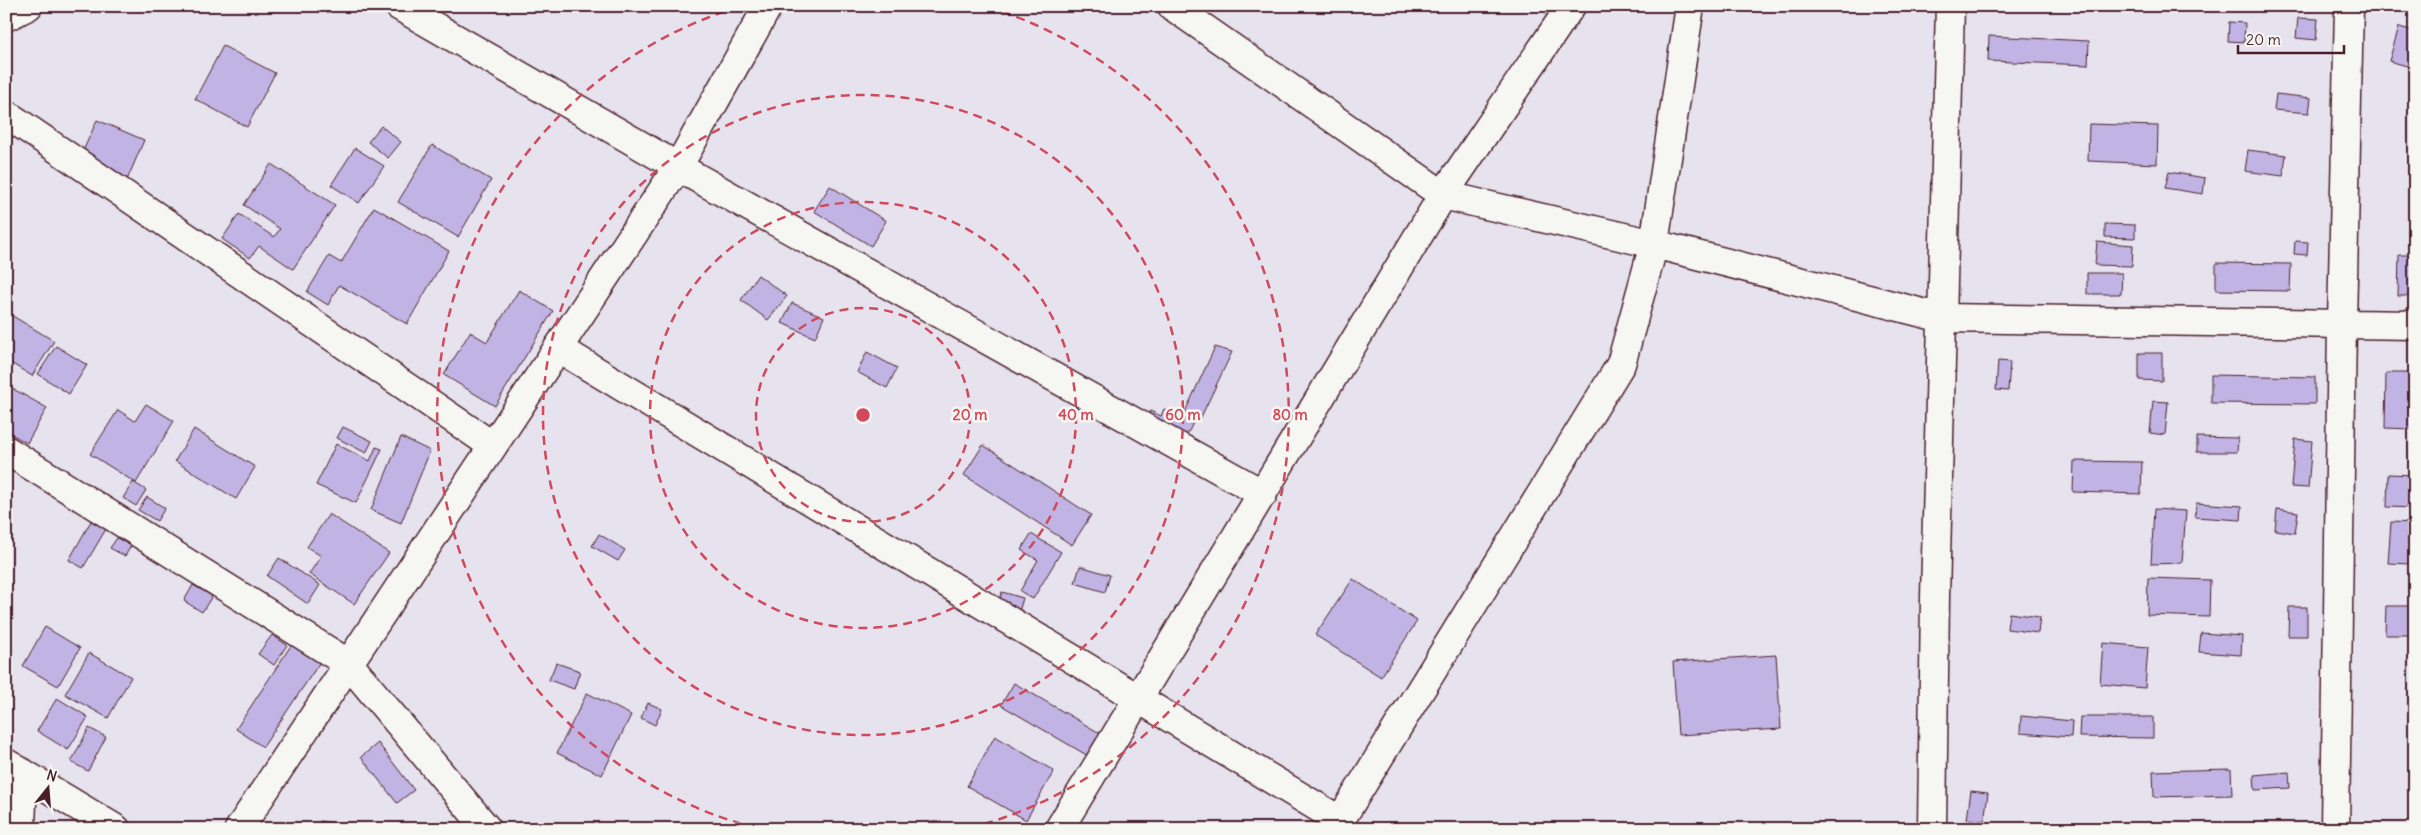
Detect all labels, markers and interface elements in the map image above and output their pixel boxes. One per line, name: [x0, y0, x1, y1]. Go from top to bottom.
scale bar: [2238, 22, 2345, 54]
text: 20 m: [2246, 30, 2281, 49]
text: 20 m: [953, 405, 987, 424]
text: 40 m: [1058, 405, 1094, 424]
text: 60 m: [1165, 405, 1201, 424]
text: 80 m: [1272, 405, 1308, 424]
centre of rings: [854, 406, 872, 424]
north arrow: [22, 762, 72, 812]
text: N: [45, 766, 59, 786]

